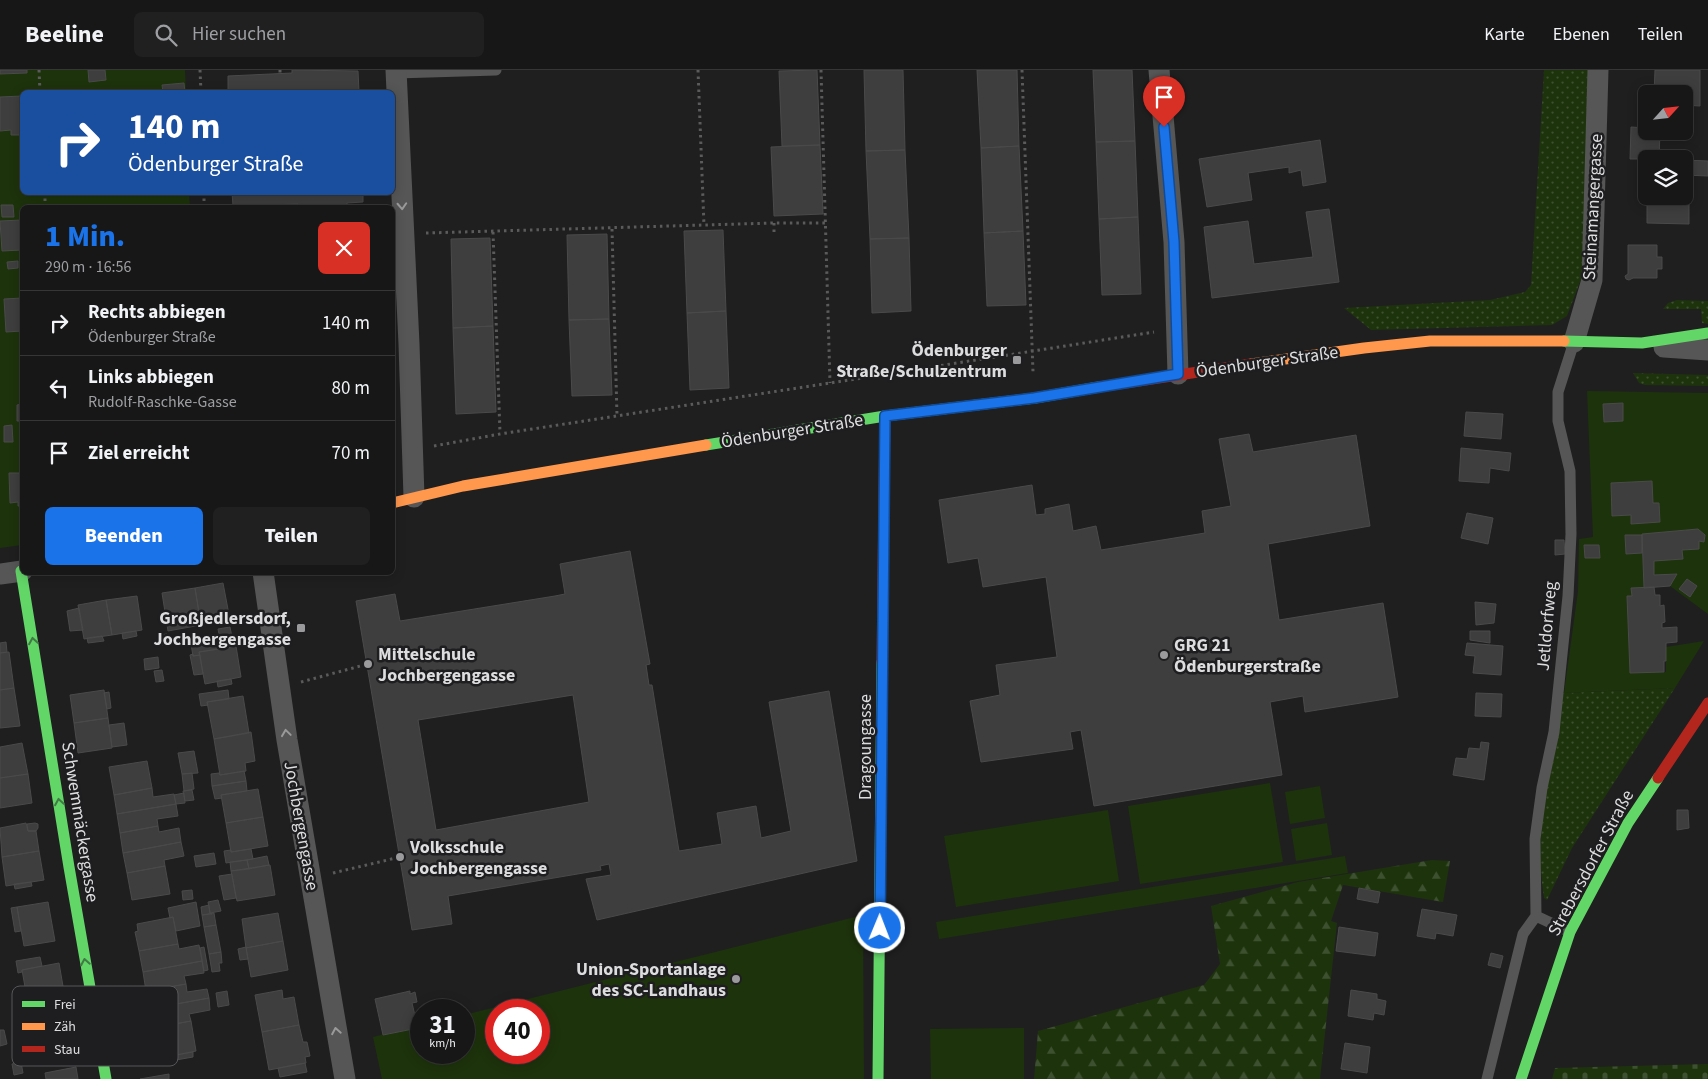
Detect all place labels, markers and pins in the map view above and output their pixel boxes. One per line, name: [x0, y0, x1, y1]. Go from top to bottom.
pin: [1143, 76, 1185, 127]
place label: Ödenburger Straße/Schulzentrum: [836, 338, 1008, 384]
marker: Ödenburger Straße/Schulzentrum: [1011, 354, 1023, 366]
place label: Großjedlersdorf, Jochbergengasse: [154, 606, 291, 652]
marker: Großjedlersdorf, Jochbergengasse: [295, 622, 307, 634]
place label: GRG 21 Ödenburgerstraße: [1174, 633, 1321, 679]
place label: Mittelschule Jochbergengasse: [378, 642, 515, 688]
marker: GRG 21 Ödenburgerstraße: [1158, 649, 1170, 661]
marker: Mittelschule Jochbergengasse: [362, 658, 374, 670]
place label: Volksschule Jochbergengasse: [409, 835, 547, 881]
marker: Volksschule Jochbergengasse: [394, 851, 406, 863]
place label: Union-Sportanlage des SC-Landhaus: [576, 957, 726, 1003]
marker: Union-Sportanlage des SC-Landhaus: [730, 973, 742, 985]

